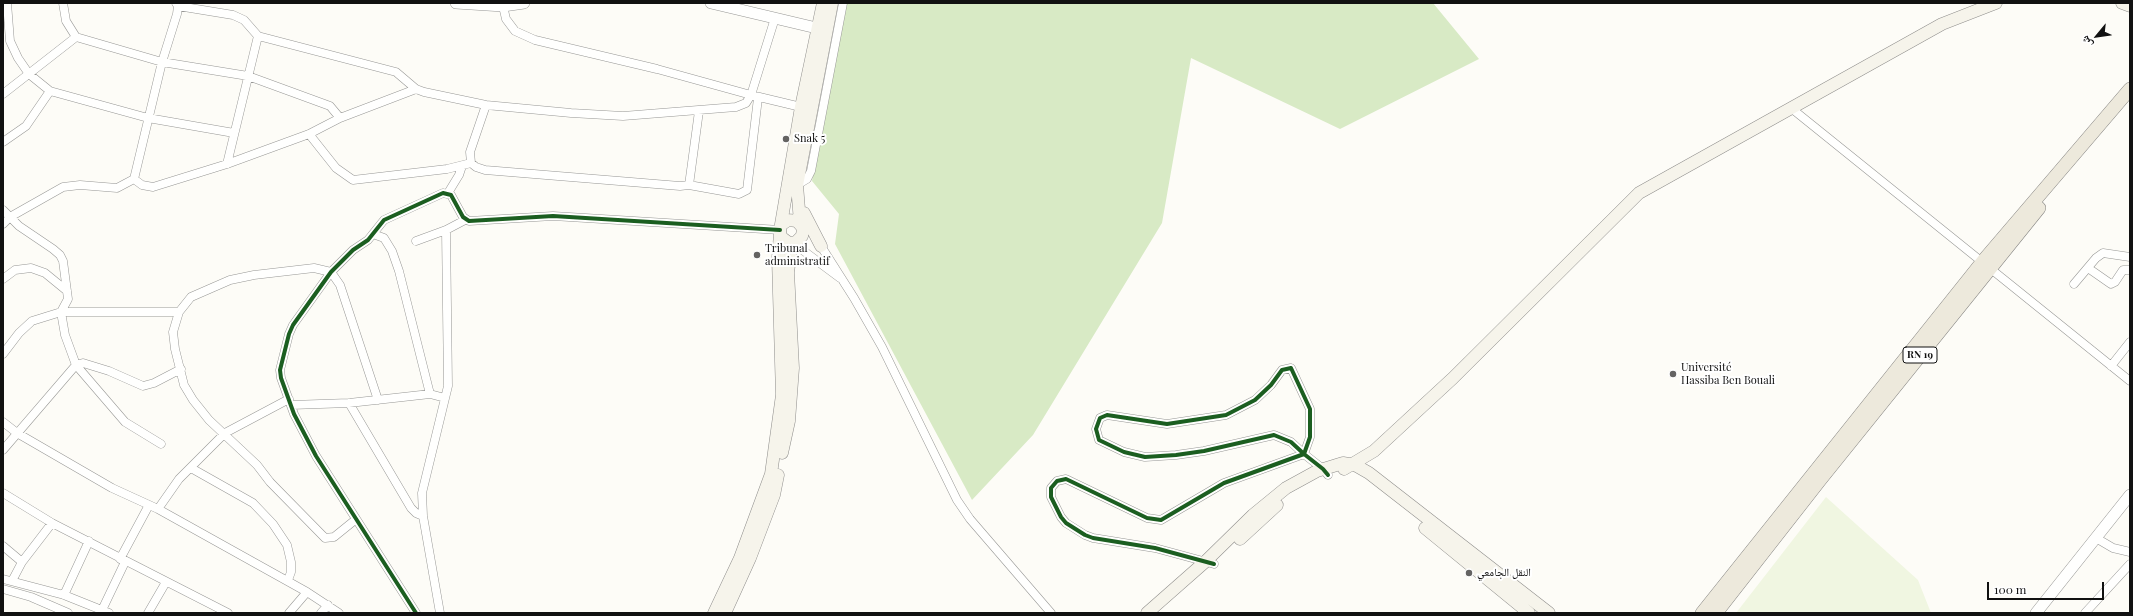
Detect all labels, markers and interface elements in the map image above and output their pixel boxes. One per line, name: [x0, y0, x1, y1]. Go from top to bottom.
north arrow: [2077, 16, 2117, 56]
text: ش: [2077, 33, 2095, 51]
place label: Snak 5: [794, 132, 825, 146]
marker: Snak 5: [781, 134, 791, 144]
place label: Tribunal administratif: [765, 242, 830, 268]
marker: Tribunal administratif: [752, 250, 762, 260]
road number: RN 19: [1903, 347, 1937, 363]
place label: Université Hassiba Ben Bouali: [1681, 361, 1775, 387]
marker: Université Hassiba Ben Bouali: [1668, 369, 1678, 379]
place label: النقل الجامعي: [1477, 566, 1531, 580]
marker: النقل الجامعي: [1464, 568, 1474, 578]
scale bar: [1989, 574, 2106, 600]
text: 100 m: [1994, 581, 2026, 597]

